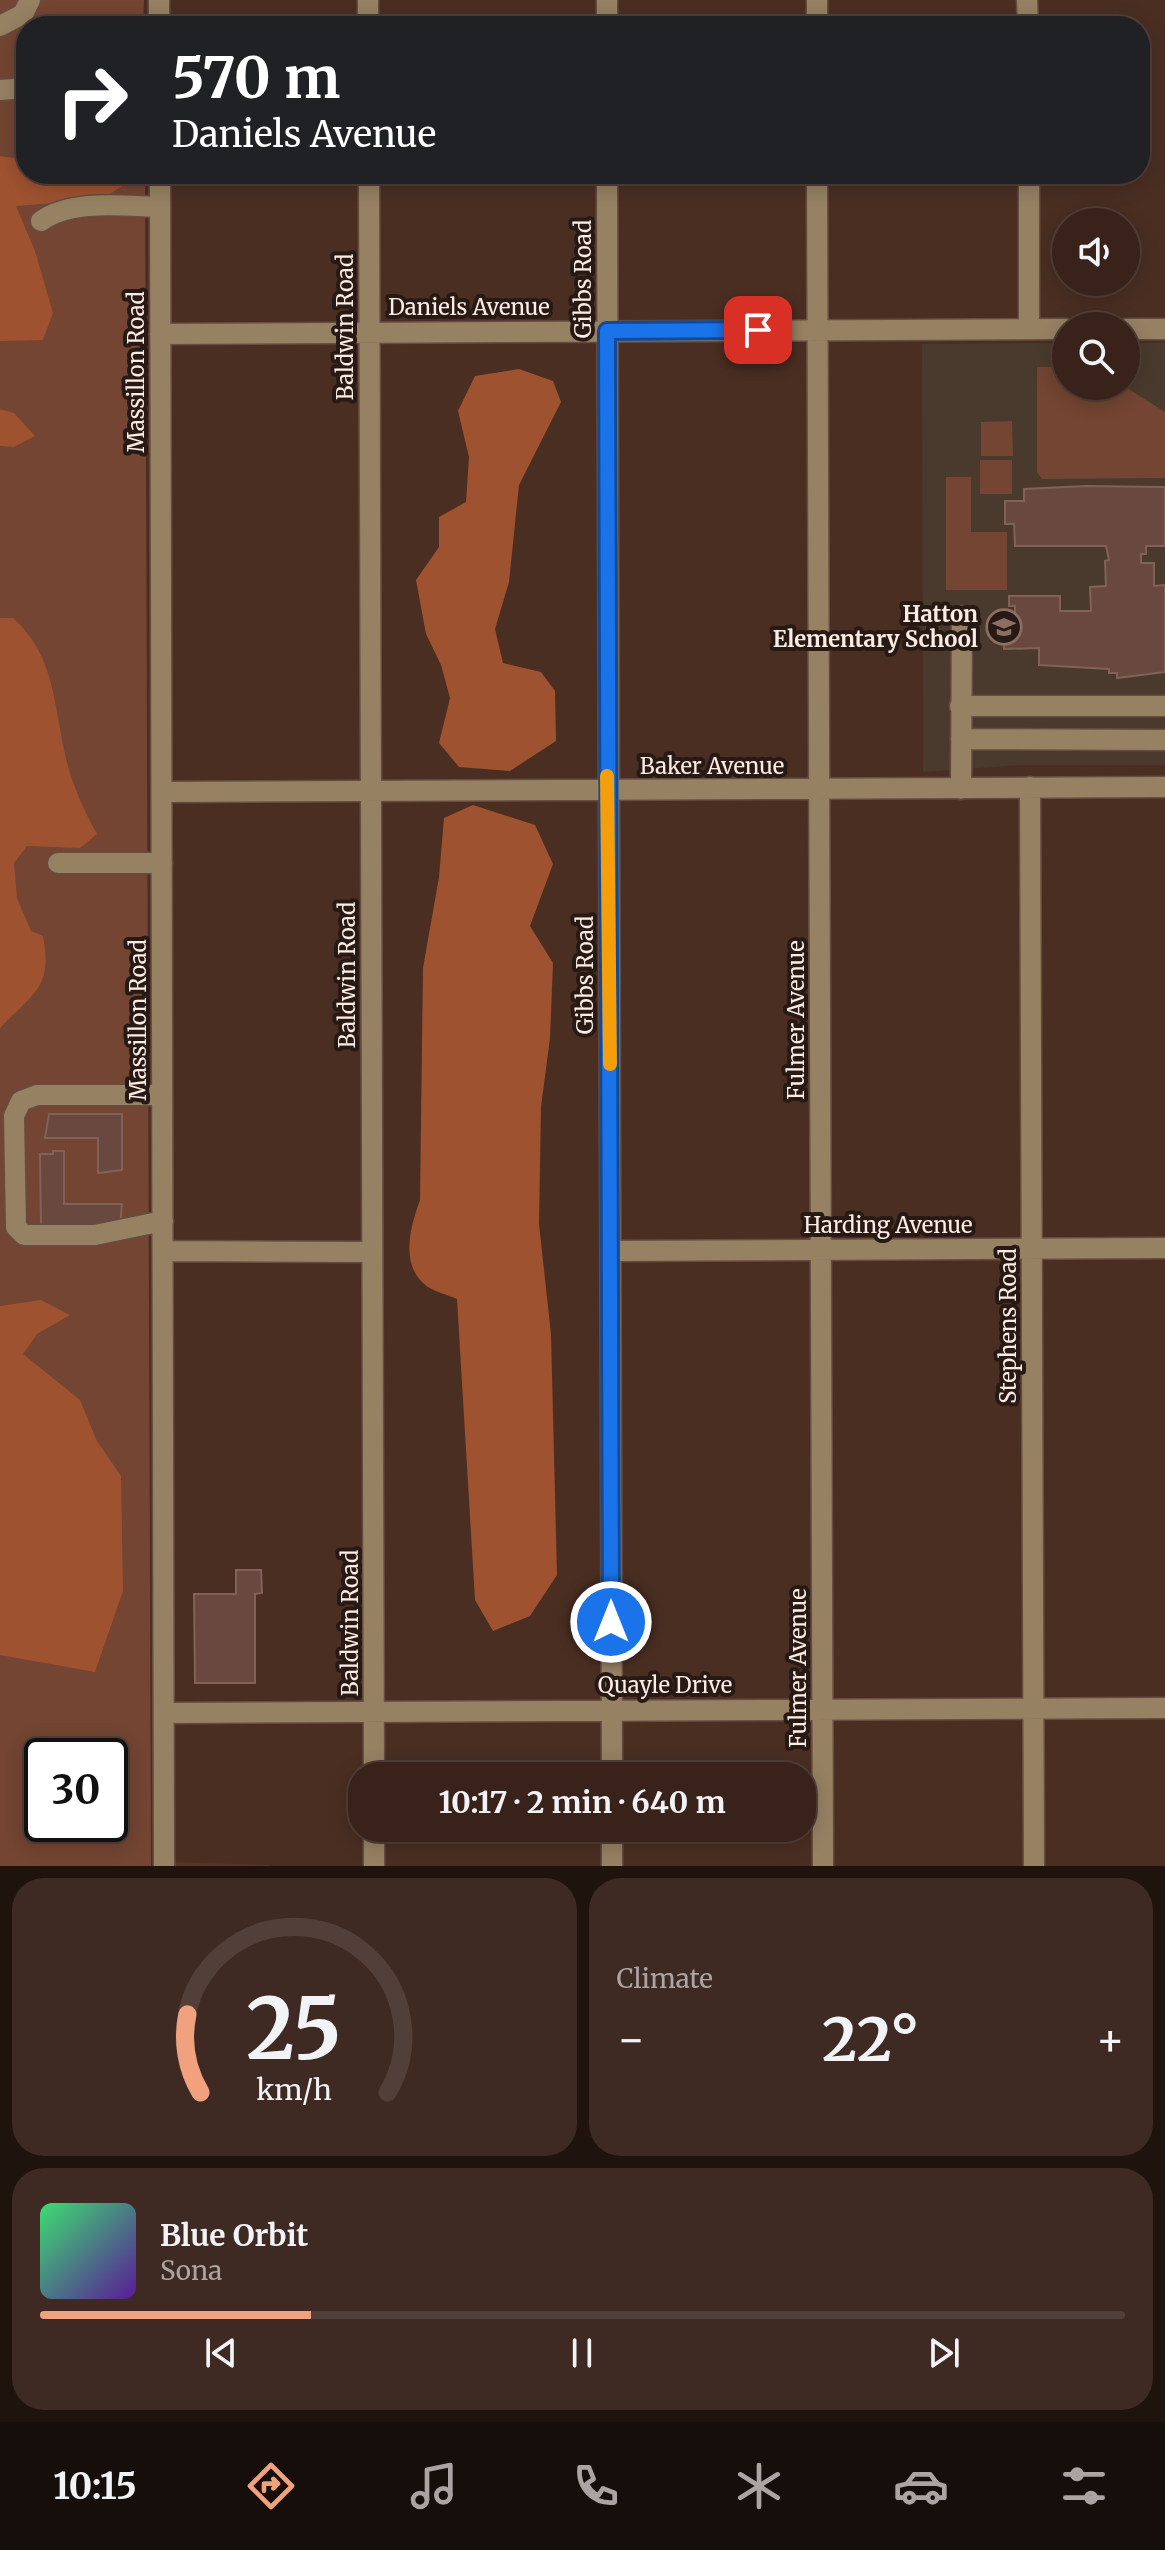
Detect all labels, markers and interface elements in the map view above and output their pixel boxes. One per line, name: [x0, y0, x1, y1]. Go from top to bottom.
text: 570 m: [172, 43, 340, 113]
icon: right: [40, 48, 144, 152]
text: Daniels Avenue: [172, 112, 436, 157]
map controls: [1052, 208, 1140, 400]
button: sound: [1052, 208, 1140, 296]
street label: Gibbs Road: [569, 220, 597, 338]
street label: Baldwin Road: [331, 254, 359, 400]
street label: Massillon Road: [122, 291, 150, 453]
street label: Daniels Avenue: [388, 293, 550, 321]
pin: [724, 296, 792, 364]
icon: arrive: [736, 308, 780, 352]
button: search: [1052, 312, 1140, 400]
place label: Hatton Elementary School: [773, 600, 978, 653]
school or university icon: Hatton Elementary School: [985, 608, 1023, 646]
street label: Baker Avenue: [640, 752, 784, 780]
street label: Baldwin Road: [333, 902, 361, 1048]
street label: Gibbs Road: [571, 916, 599, 1034]
street label: Massillon Road: [124, 939, 152, 1101]
street label: Fulmer Avenue: [782, 940, 810, 1100]
street label: Harding Avenue: [804, 1211, 973, 1239]
street label: Stephens Road: [994, 1248, 1022, 1404]
street label: Baldwin Road: [336, 1550, 364, 1696]
position arrow: [569, 1580, 653, 1664]
street label: Fulmer Avenue: [784, 1588, 812, 1748]
street label: Quayle Drive: [598, 1671, 732, 1699]
speed limit sign: 30: [24, 1738, 128, 1842]
text: 10:17 · 2 min · 640 m: [438, 1783, 726, 1821]
text: Climate: [617, 1962, 713, 1995]
text: 25: [247, 1977, 342, 2082]
text: 22°: [822, 2002, 919, 2077]
text: −: [617, 2012, 646, 2067]
text: +: [1096, 2012, 1125, 2067]
text: km/h: [256, 2072, 332, 2108]
text: Blue Orbit: [160, 2216, 308, 2254]
text: Sona: [160, 2254, 222, 2287]
icon: previous: [199, 2331, 243, 2375]
icon: pause: [560, 2331, 604, 2375]
icon: next: [922, 2331, 966, 2375]
icon: directions: [243, 2458, 299, 2514]
icon: music: [406, 2458, 462, 2514]
icon: phone: [568, 2458, 624, 2514]
icon: climate: [731, 2458, 787, 2514]
icon: car: [893, 2458, 949, 2514]
icon: filters: [1056, 2458, 1112, 2514]
text: 10:15: [53, 2464, 137, 2509]

